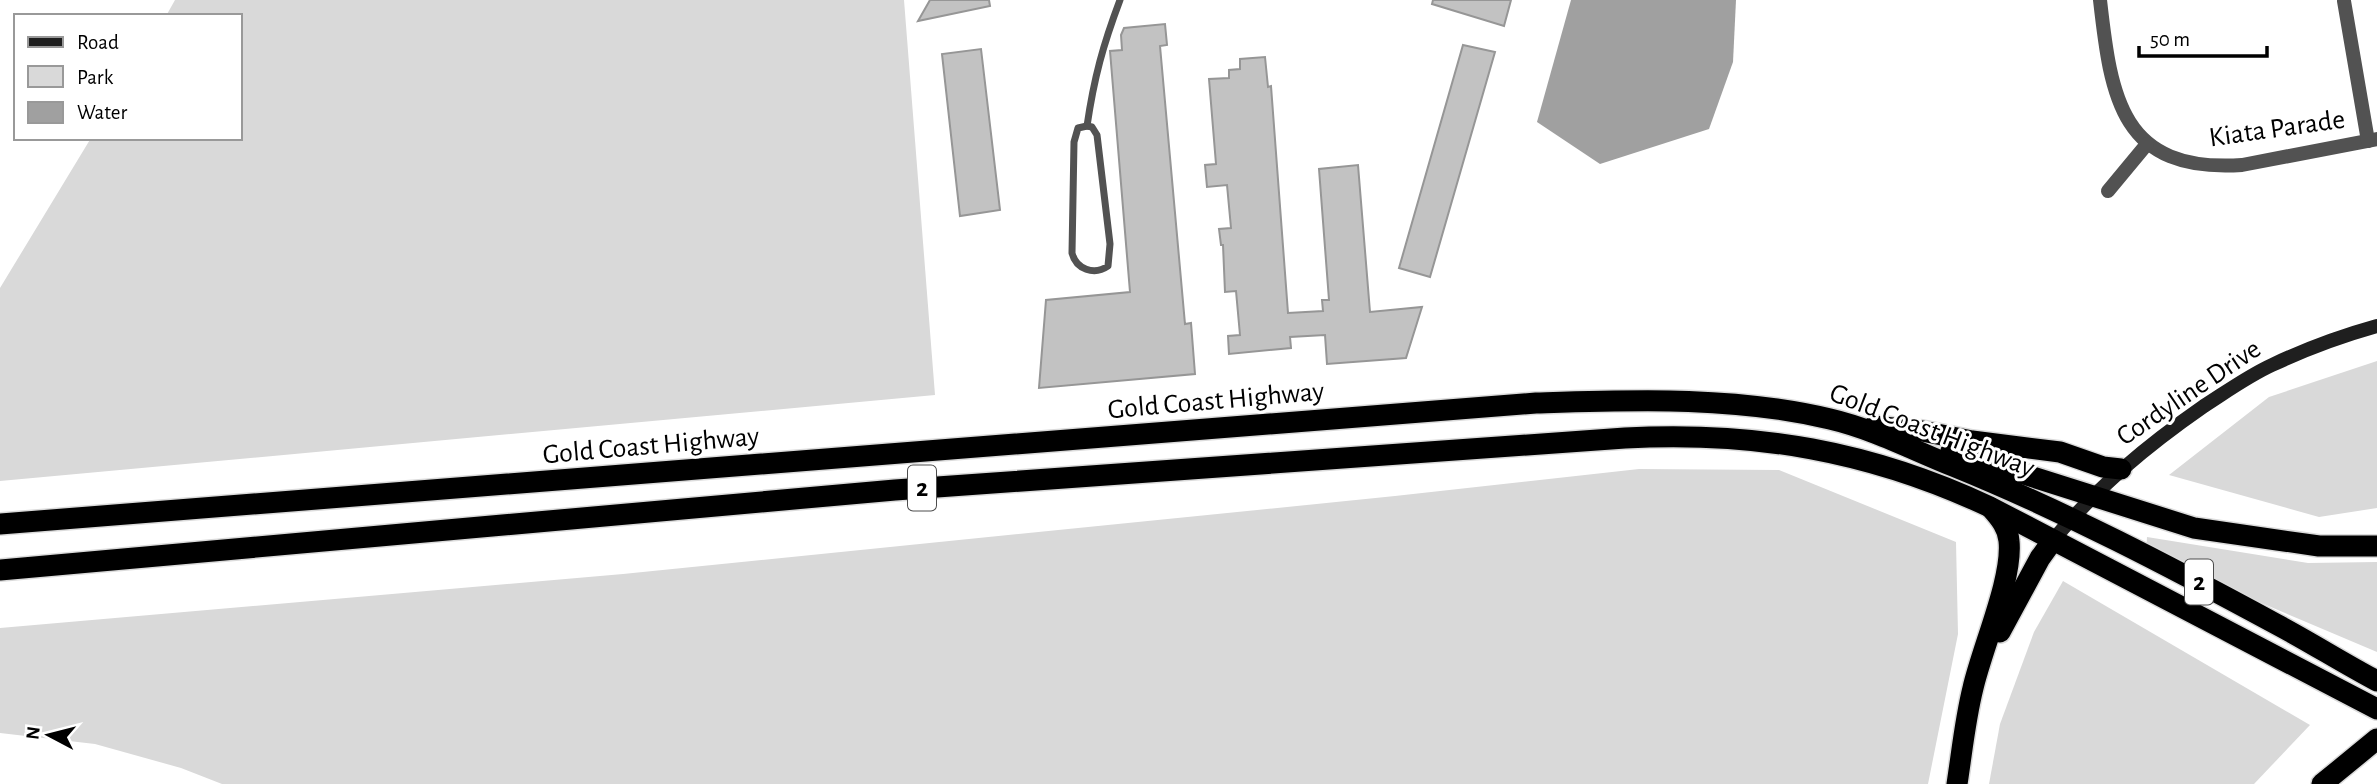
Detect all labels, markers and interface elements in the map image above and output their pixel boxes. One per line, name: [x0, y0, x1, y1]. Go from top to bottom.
legend: [14, 14, 242, 140]
scale bar: [2139, 14, 2267, 58]
text: 50 m: [2150, 29, 2190, 50]
text: Road: [77, 32, 119, 53]
text: Park: [77, 67, 114, 88]
text: Water: [77, 102, 127, 123]
street label: Kiata Parade: [2207, 106, 2347, 152]
street label: Cordyline Drive: [2112, 335, 2266, 451]
street label: Gold Coast Highway: [1107, 378, 1325, 424]
street label: Gold Coast Highway: [1826, 379, 2038, 483]
street label: Gold Coast Highway: [542, 423, 760, 469]
road number: 2: [908, 466, 936, 510]
road number: 2: [2185, 560, 2213, 604]
north arrow: [14, 700, 84, 770]
text: N: [23, 725, 44, 741]

